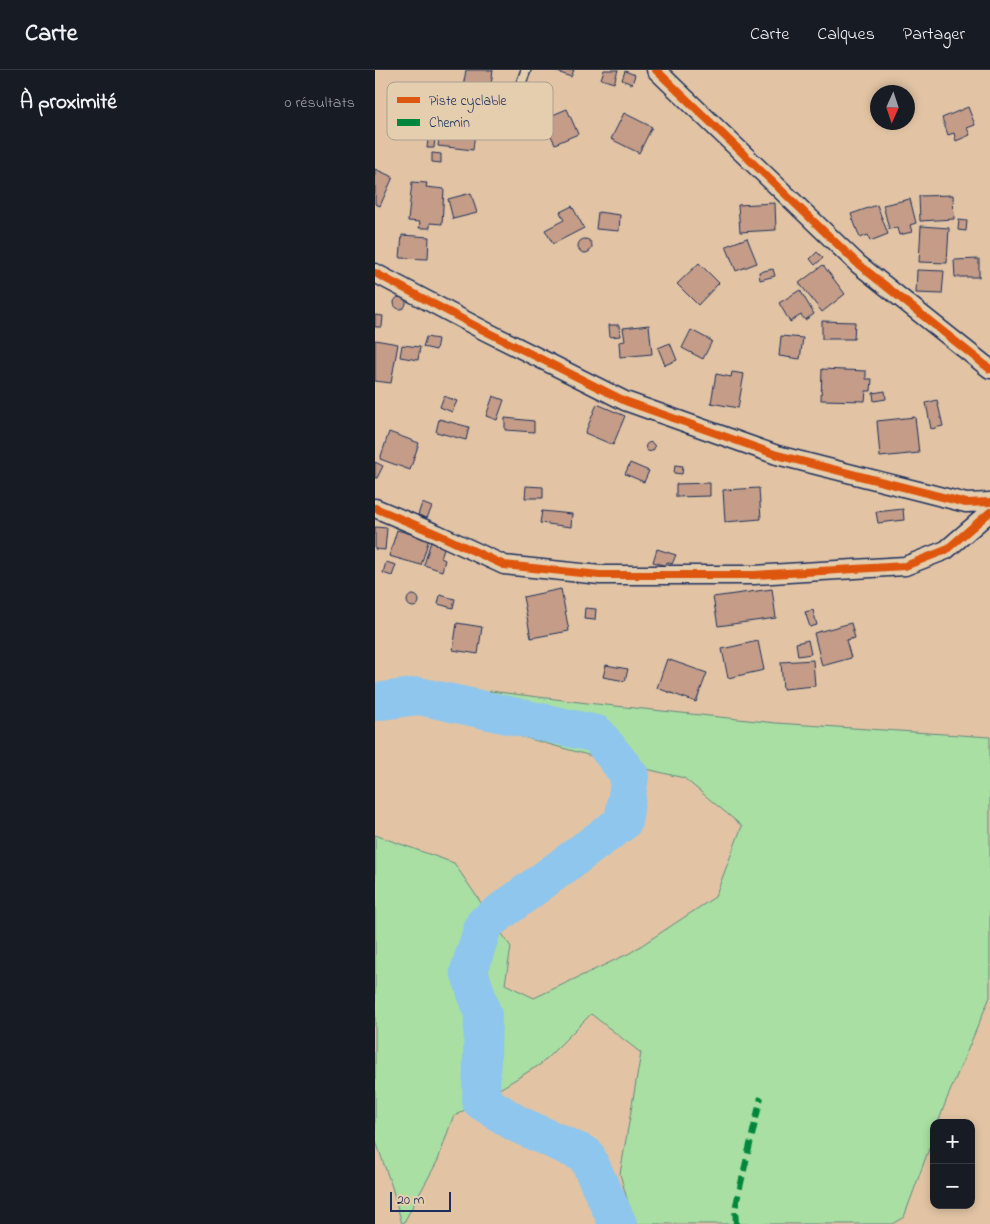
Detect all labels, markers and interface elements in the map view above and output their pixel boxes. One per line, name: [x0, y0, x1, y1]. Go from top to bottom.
text: Carte: [25, 17, 77, 52]
text: Carte: [750, 22, 789, 48]
text: Calques: [817, 22, 875, 48]
text: Partager: [903, 22, 965, 48]
legend: [387, 82, 553, 140]
north arrow: [870, 85, 915, 130]
text: À proximité: [20, 88, 117, 118]
text: 0 résultats: [284, 91, 355, 115]
text: Piste cyclable: [429, 91, 507, 113]
text: Chemin: [429, 113, 470, 134]
map controls: [930, 1119, 975, 1209]
button: +: [930, 1119, 975, 1164]
button: −: [930, 1164, 975, 1209]
scale bar: [390, 1189, 451, 1212]
text: 20 m: [397, 1190, 424, 1211]

